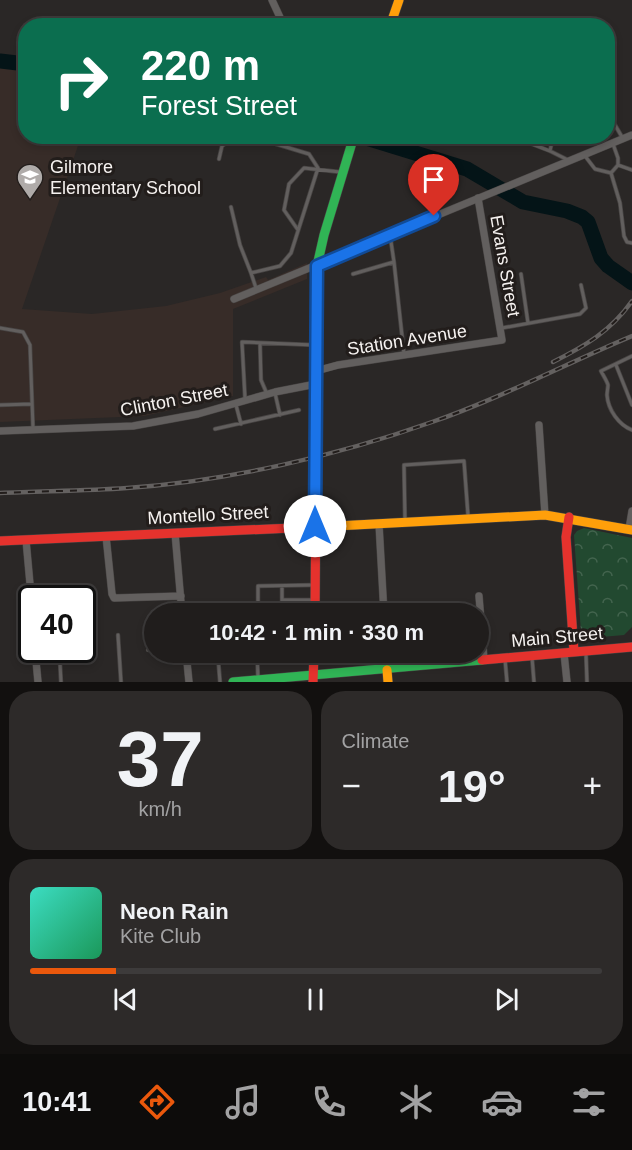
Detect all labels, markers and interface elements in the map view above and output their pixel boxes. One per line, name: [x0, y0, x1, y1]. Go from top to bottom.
icon: right: [42, 42, 120, 120]
text: 220 m: [141, 42, 260, 89]
text: Forest Street: [141, 91, 297, 121]
pin: [408, 154, 459, 216]
place label: Gilmore Elementary School: [50, 157, 201, 198]
school or university icon: Gilmore Elementary School: [15, 162, 45, 200]
icon: arrive: [417, 163, 450, 196]
street label: Evans Street: [486, 214, 524, 318]
street label: Station Avenue: [346, 321, 468, 359]
street label: Clinton Street: [119, 380, 229, 420]
position arrow: [283, 494, 347, 558]
street label: Montello Street: [147, 502, 269, 528]
speed limit sign: 40: [18, 585, 96, 663]
text: 10:42 · 1 min · 330 m: [209, 620, 424, 645]
street label: Main Street: [510, 623, 604, 651]
text: 37: [117, 715, 204, 803]
text: Climate: [342, 730, 409, 752]
text: 19°: [438, 761, 506, 812]
text: −: [342, 767, 361, 804]
text: +: [583, 767, 602, 804]
text: km/h: [139, 798, 182, 820]
text: Neon Rain: [120, 899, 229, 924]
text: Kite Club: [120, 925, 201, 947]
icon: previous: [109, 983, 142, 1016]
icon: pause: [299, 983, 332, 1016]
icon: next: [490, 983, 523, 1016]
icon: directions: [136, 1081, 178, 1123]
icon: music: [222, 1081, 264, 1123]
icon: phone: [308, 1081, 350, 1123]
icon: climate: [395, 1081, 437, 1123]
icon: car: [481, 1081, 523, 1123]
icon: filters: [568, 1081, 610, 1123]
text: 10:41: [22, 1087, 91, 1117]

